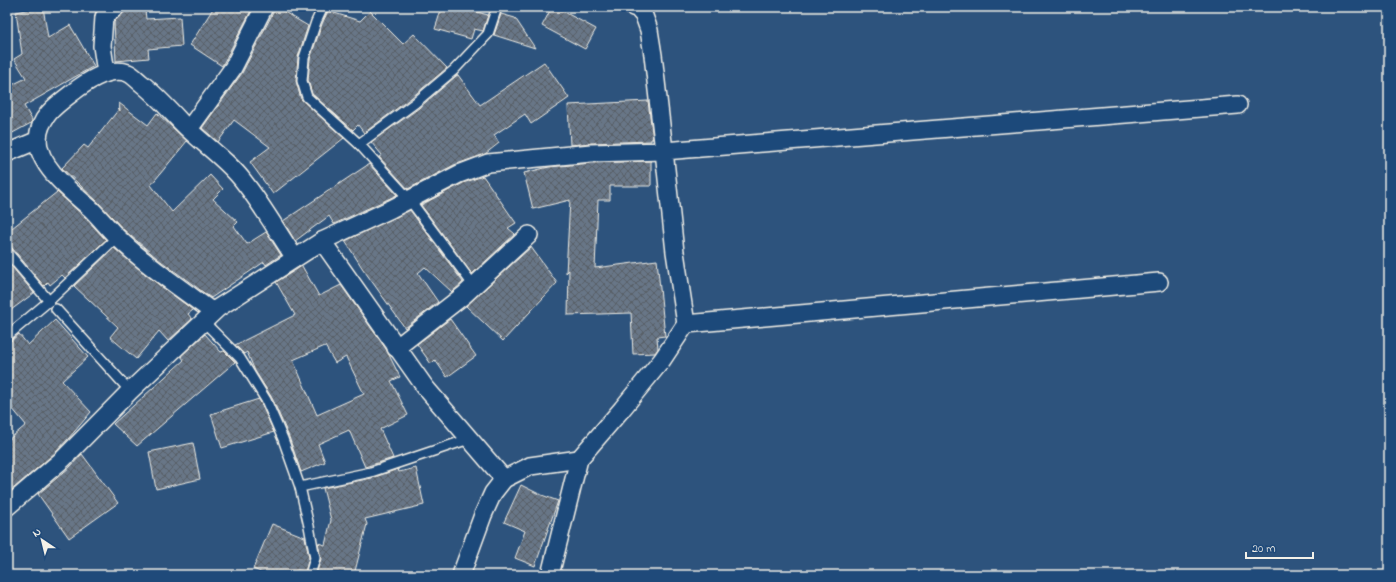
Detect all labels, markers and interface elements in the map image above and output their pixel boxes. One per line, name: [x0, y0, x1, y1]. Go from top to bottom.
north arrow: [22, 520, 62, 560]
text: N: [29, 524, 44, 541]
scale bar: [1246, 534, 1313, 560]
text: 20 m: [1252, 540, 1275, 558]

